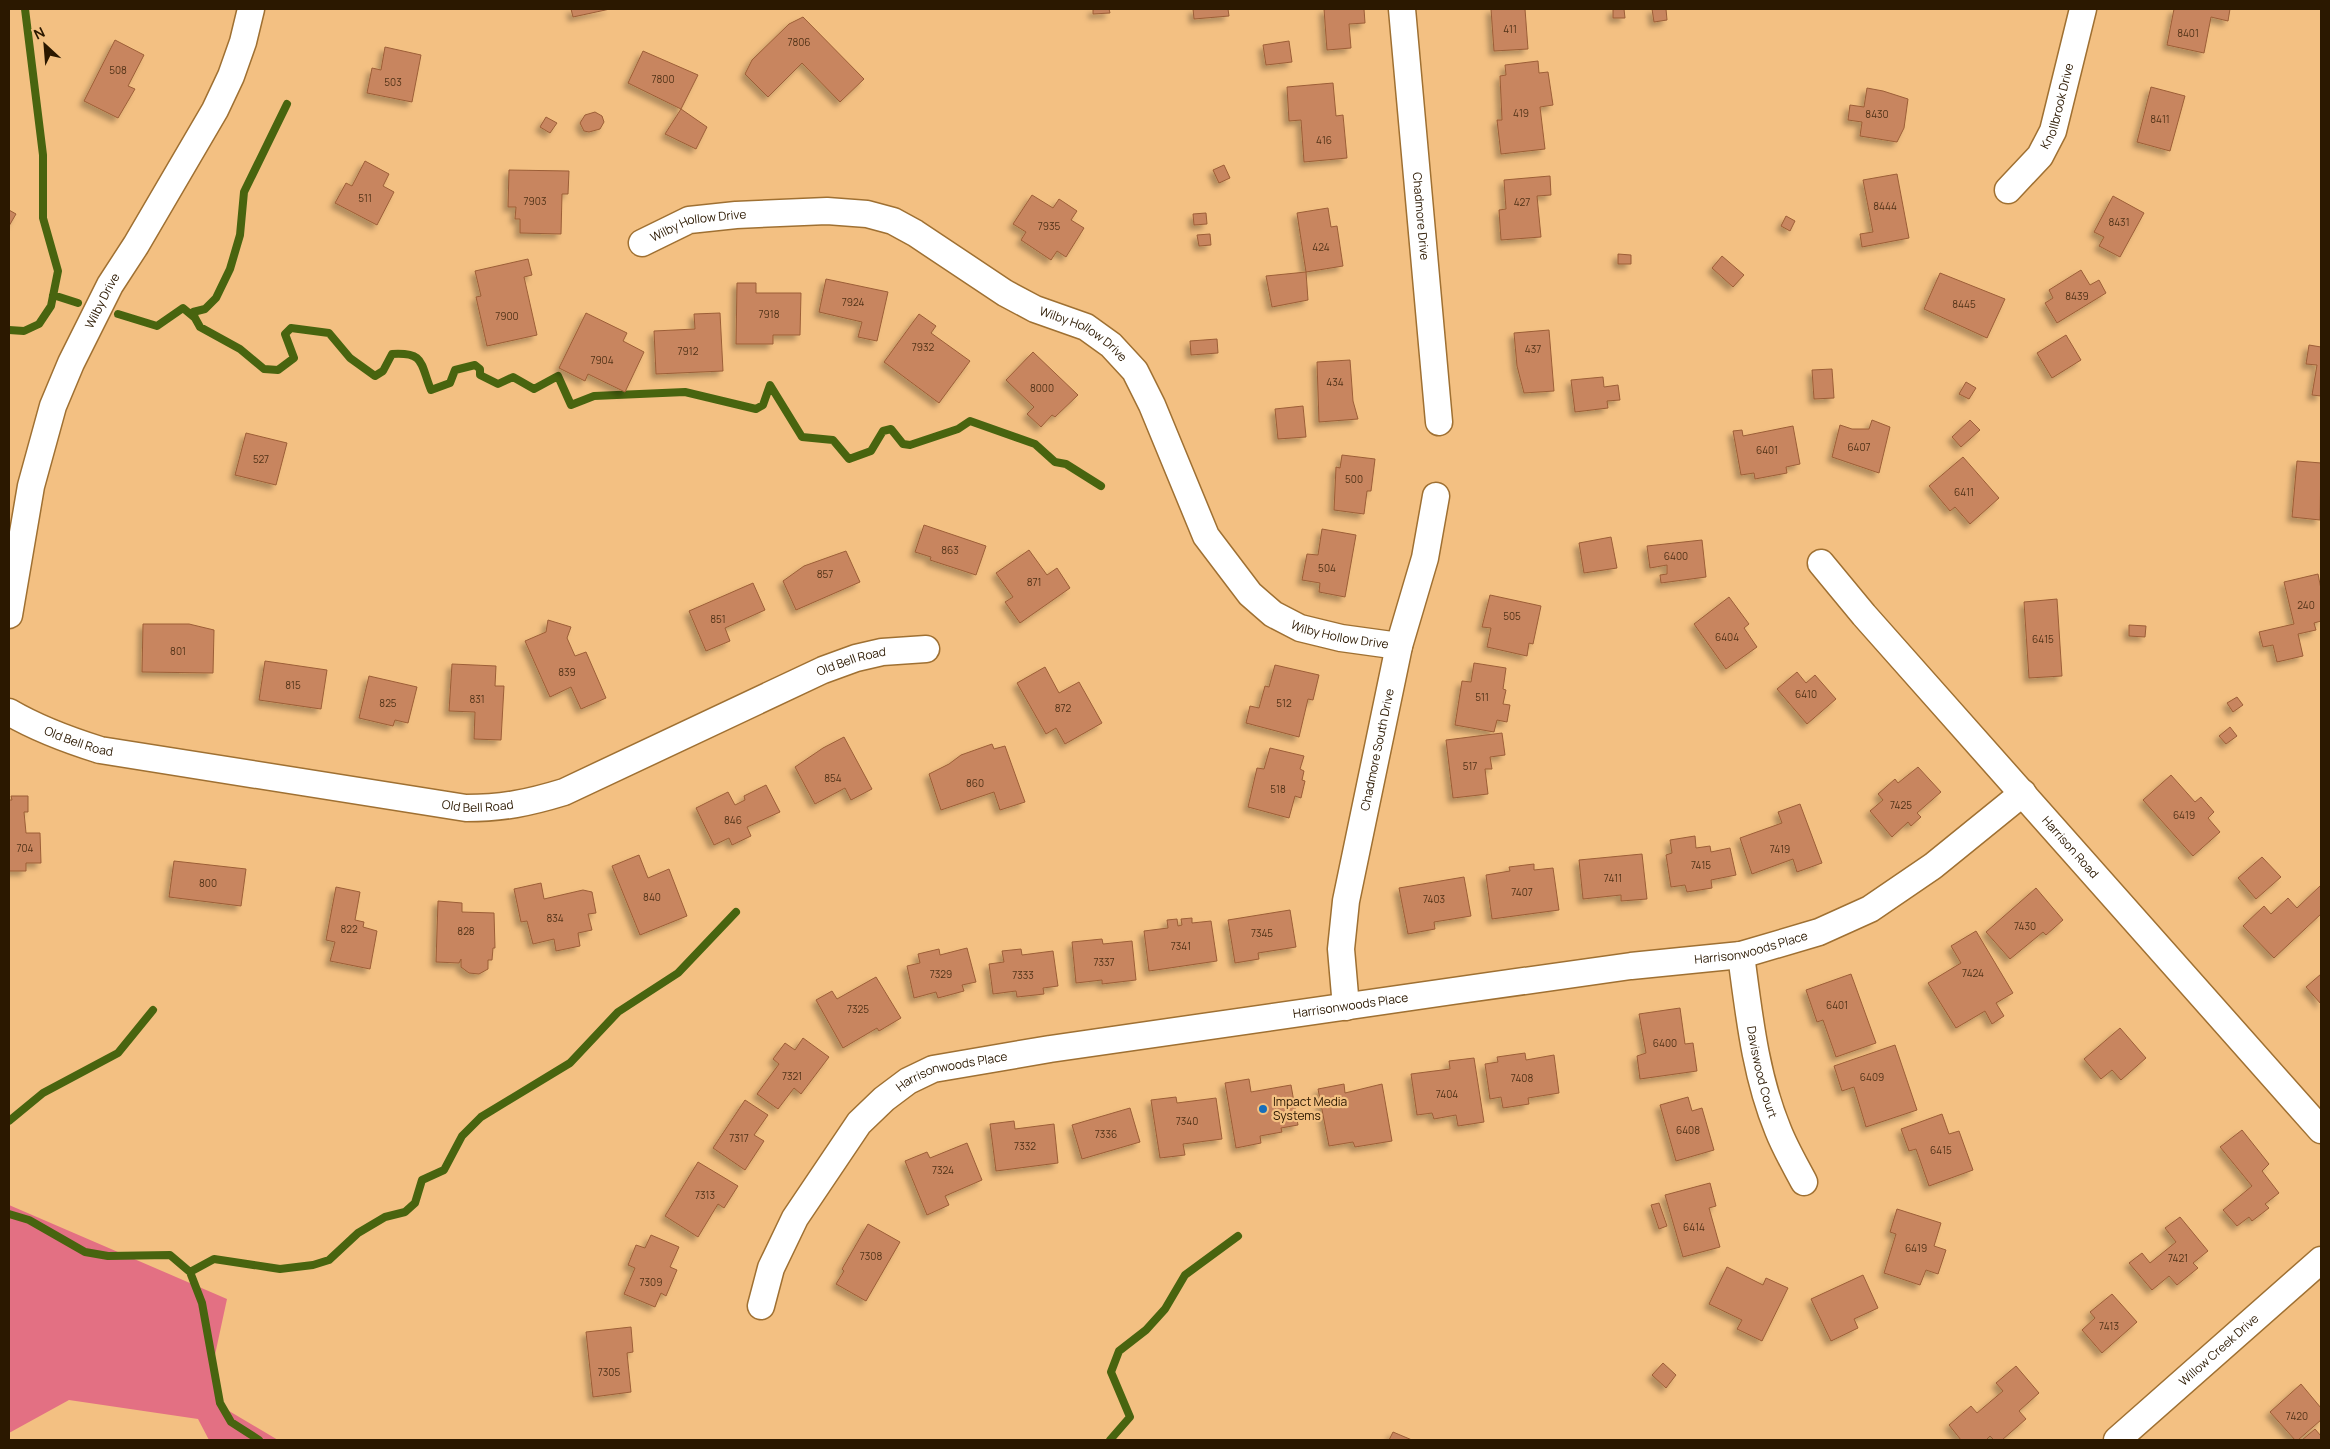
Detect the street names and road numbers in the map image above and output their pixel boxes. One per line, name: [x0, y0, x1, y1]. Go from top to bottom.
street label: Knollbrook Drive: [2036, 61, 2077, 152]
street label: Chadmore Drive: [1409, 171, 1433, 261]
street label: Wilby Hollow Drive: [647, 206, 747, 246]
street label: Wilby Drive: [81, 270, 124, 331]
street label: Wilby Hollow Drive: [1037, 302, 1131, 365]
street label: Wilby Hollow Drive: [1288, 616, 1390, 652]
street label: Old Bell Road: [813, 643, 886, 680]
street label: Chadmore South Drive: [1356, 687, 1398, 812]
street label: Old Bell Road: [42, 722, 114, 760]
street label: Old Bell Road: [441, 795, 515, 816]
street label: Harrison Road: [2038, 812, 2103, 882]
street label: Harrisonwoods Place: [1693, 927, 1810, 968]
street label: Harrisonwoods Place: [1292, 989, 1409, 1022]
street label: Daviswood Court: [1743, 1025, 1782, 1120]
street label: Harrisonwoods Place: [892, 1047, 1009, 1095]
street label: Willow Creek Drive: [2175, 1310, 2262, 1389]

